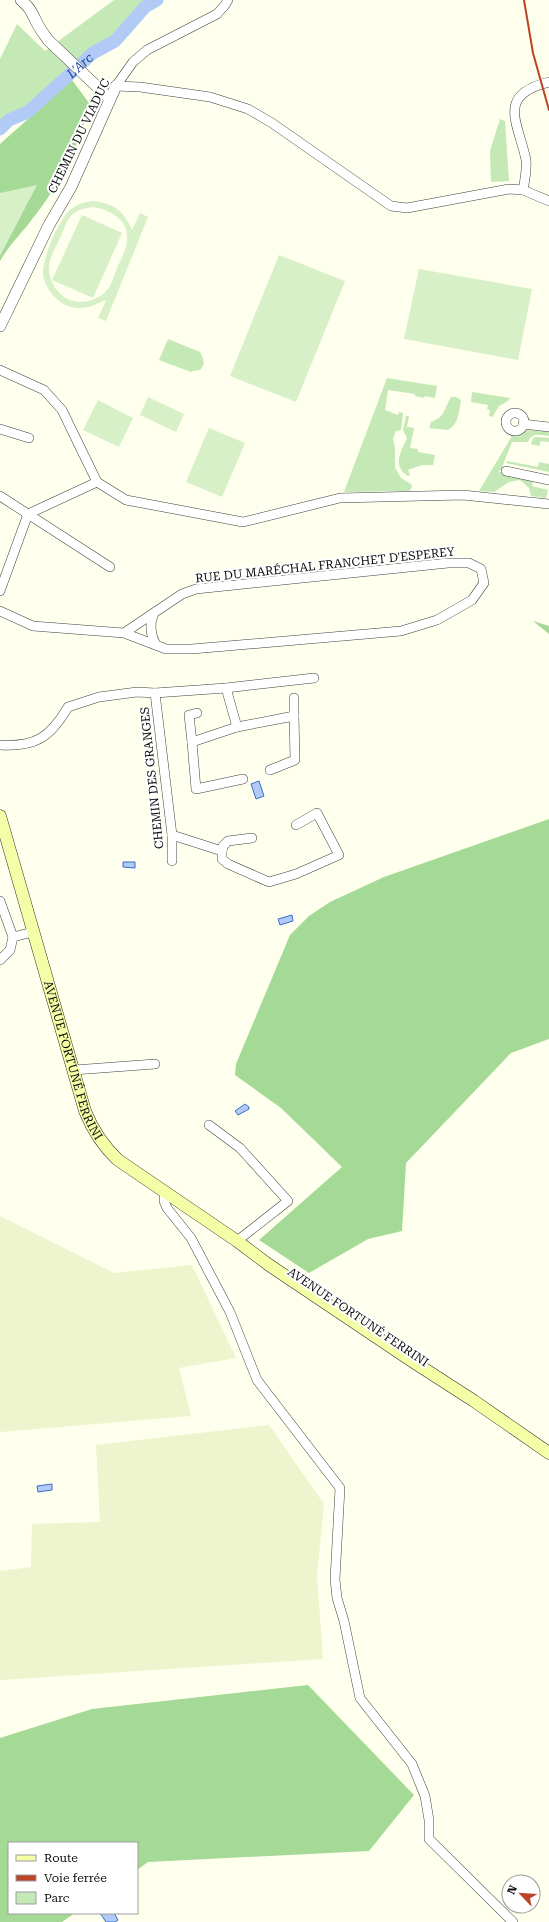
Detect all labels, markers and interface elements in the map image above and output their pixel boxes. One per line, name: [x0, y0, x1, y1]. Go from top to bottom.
water label: L'Arc: [63, 50, 96, 82]
street label: CHEMIN DU VIADUC: [45, 76, 113, 195]
street label: RUE DU MARÉCHAL FRANCHET D'ESPEREY: [195, 544, 456, 586]
street label: CHEMIN DES GRANGES: [138, 706, 166, 850]
street label: AVENUE FORTUNÉ FERRINI: [41, 979, 105, 1143]
street label: AVENUE FORTUNÉ FERRINI: [285, 1265, 431, 1369]
legend: [8, 1842, 138, 1914]
text: Route: [44, 1851, 78, 1865]
text: Voie ferrée: [44, 1871, 107, 1885]
north arrow: [501, 1874, 541, 1914]
text: N: [505, 1883, 520, 1897]
text: Parc: [44, 1891, 70, 1905]

